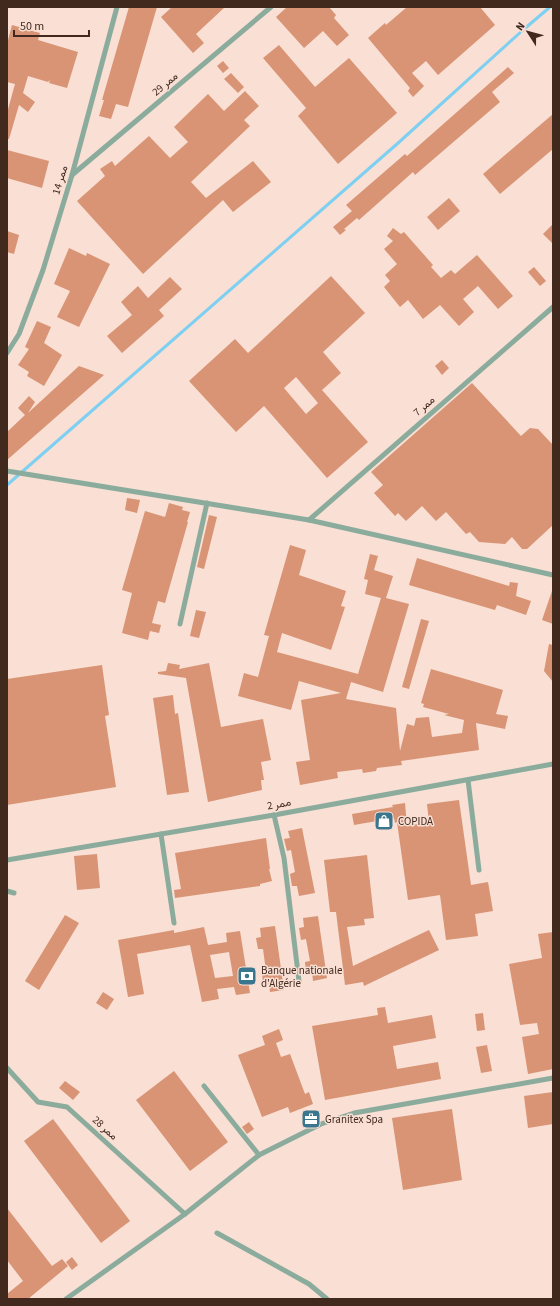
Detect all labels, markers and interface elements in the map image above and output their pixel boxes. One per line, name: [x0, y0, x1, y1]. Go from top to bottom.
scale bar: [14, 12, 89, 38]
north arrow: [508, 12, 548, 52]
text: 50 m: [20, 18, 44, 35]
text: N: [512, 19, 529, 34]
street label: ممر 29: [149, 69, 181, 99]
street label: ممر 14: [49, 164, 72, 196]
street label: ممر 7: [410, 392, 438, 420]
street label: ممر 2: [266, 794, 292, 813]
shop icon: COPIDA: [373, 810, 395, 832]
place label: COPIDA: [398, 814, 433, 829]
place label: Banque nationale d'Algérie: [261, 963, 343, 991]
bank icon: Banque nationale d'Algérie: [236, 965, 258, 987]
office icon: Granitex Spa: [300, 1108, 322, 1130]
place label: Granitex Spa: [325, 1112, 383, 1127]
street label: ممر 28: [89, 1113, 121, 1144]

